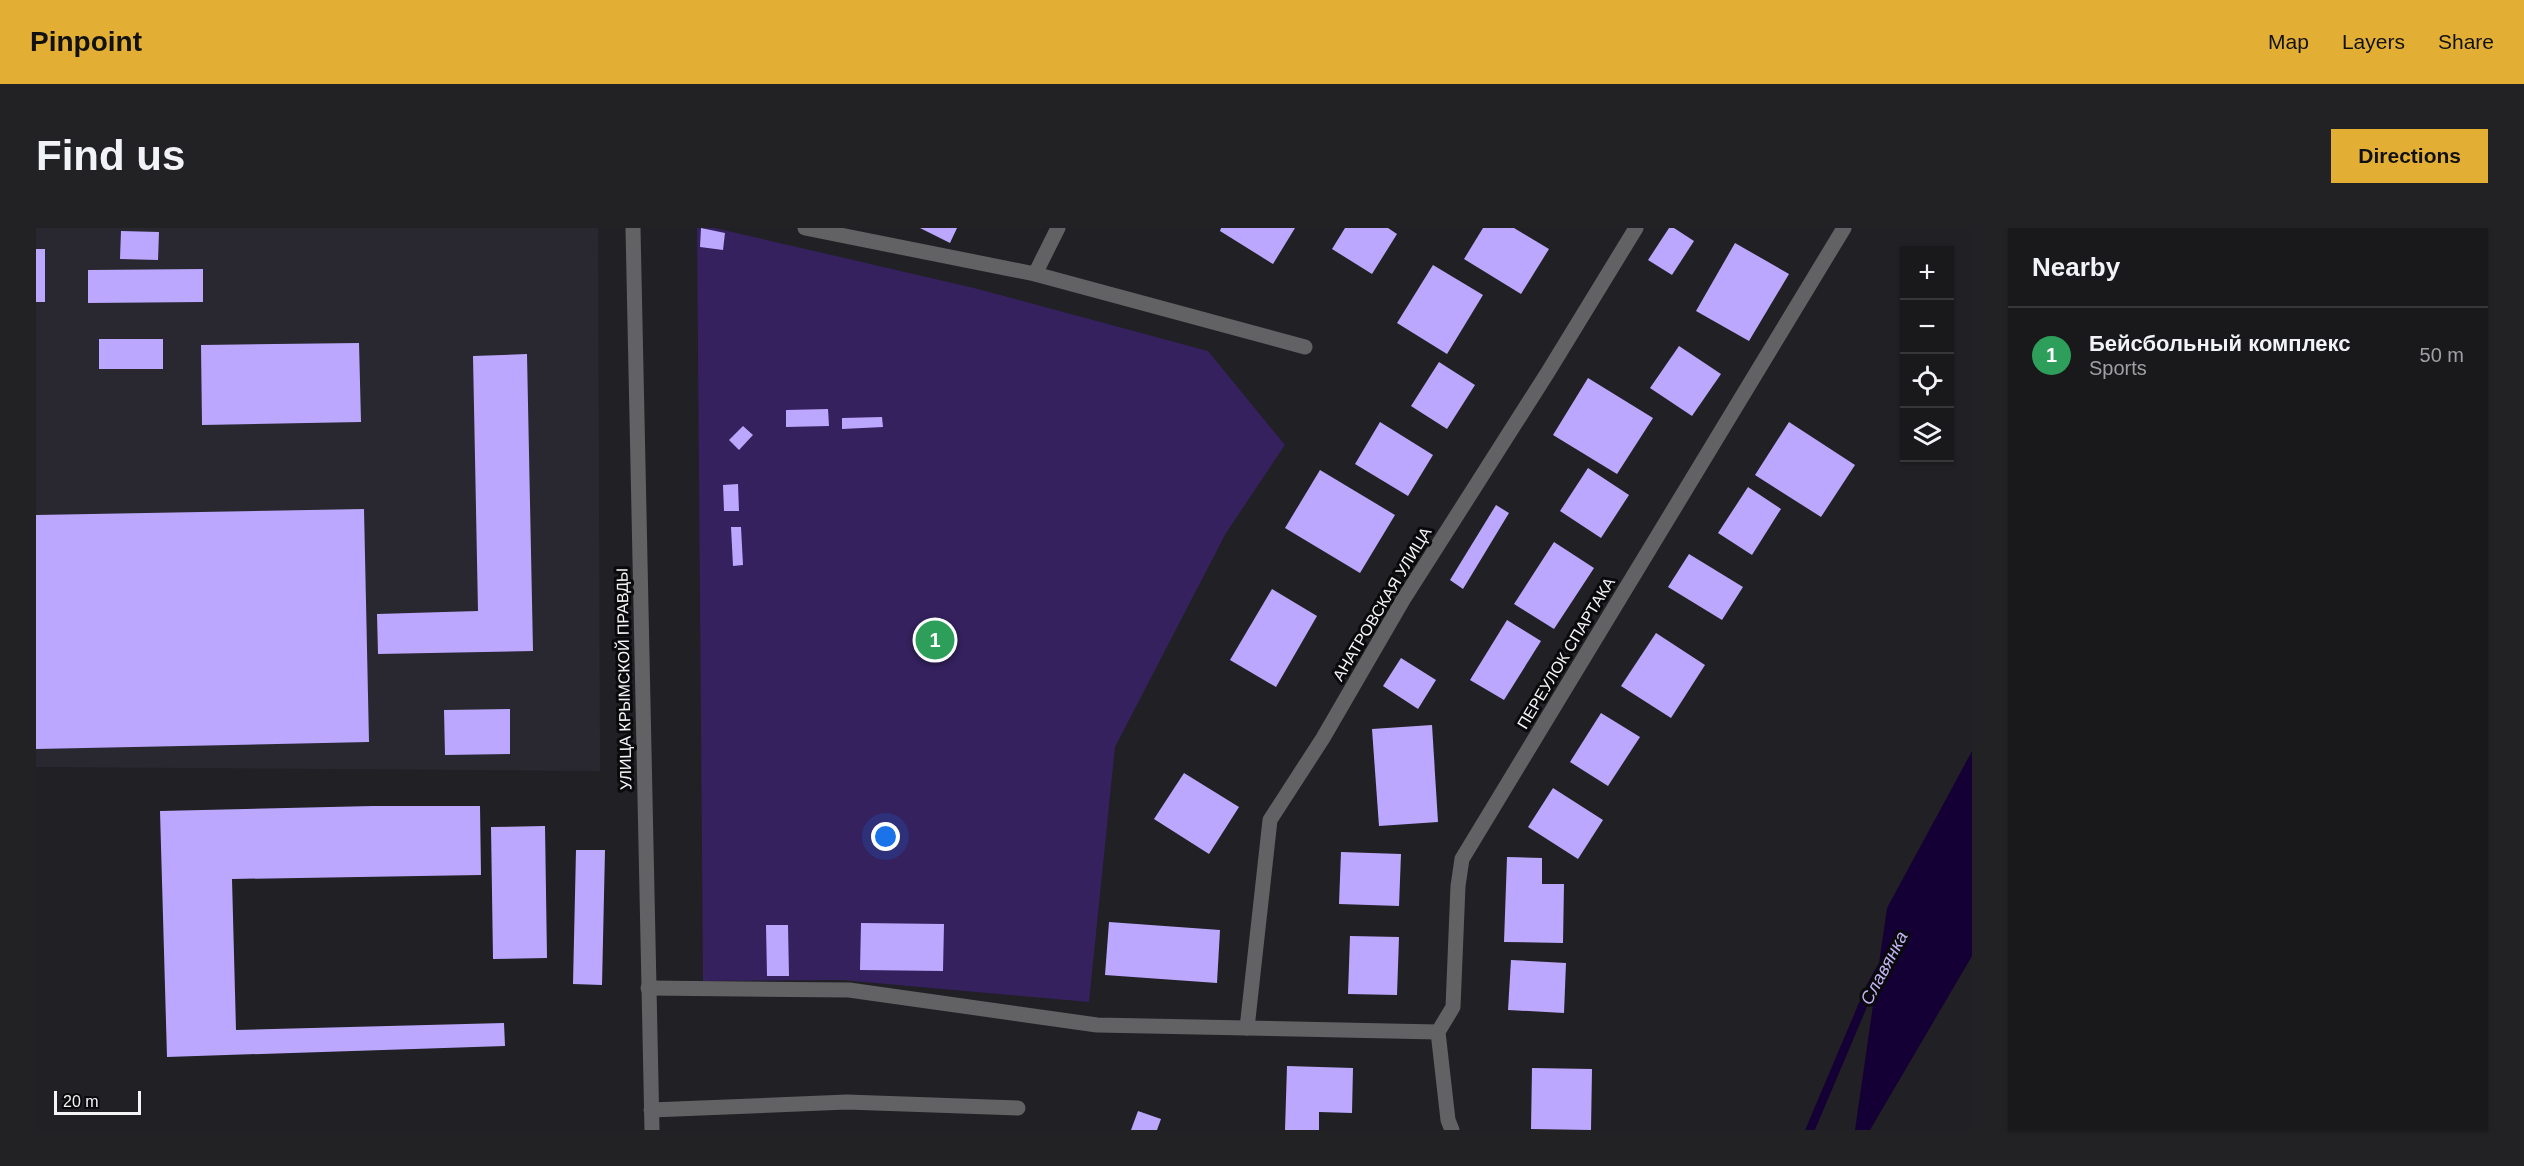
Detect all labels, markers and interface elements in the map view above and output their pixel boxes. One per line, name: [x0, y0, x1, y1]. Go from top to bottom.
text: Pinpoint: [30, 26, 142, 57]
text: Map: [2268, 30, 2309, 53]
text: Layers: [2342, 30, 2405, 53]
text: Share: [2438, 30, 2494, 53]
button: Directions: [2331, 129, 2488, 183]
text: Find us: [36, 132, 185, 179]
map controls: [1900, 246, 1954, 462]
button: +: [1900, 246, 1954, 300]
text: Nearby: [2032, 252, 2120, 282]
button: −: [1900, 300, 1954, 354]
text: Бейсбольный комплекс: [2089, 331, 2351, 356]
text: 1: [2046, 344, 2057, 366]
text: 50 m: [2420, 344, 2464, 366]
button: locate: [1900, 354, 1954, 408]
text: Sports: [2089, 357, 2147, 379]
button: layers: [1900, 408, 1954, 462]
street label: АНАТРОВСКАЯ УЛИЦА: [1329, 524, 1435, 684]
street label: УЛИЦА КРЫМСКОЙ ПРАВДЫ: [613, 568, 634, 790]
street label: ПЕРЕУЛОК СПАРТАКА: [1514, 574, 1618, 732]
pin: 1: [916, 618, 954, 662]
your location: [871, 822, 900, 851]
water label: Славянка: [1856, 928, 1912, 1008]
scale bar: [54, 1088, 141, 1116]
text: 20 m: [63, 1093, 99, 1110]

